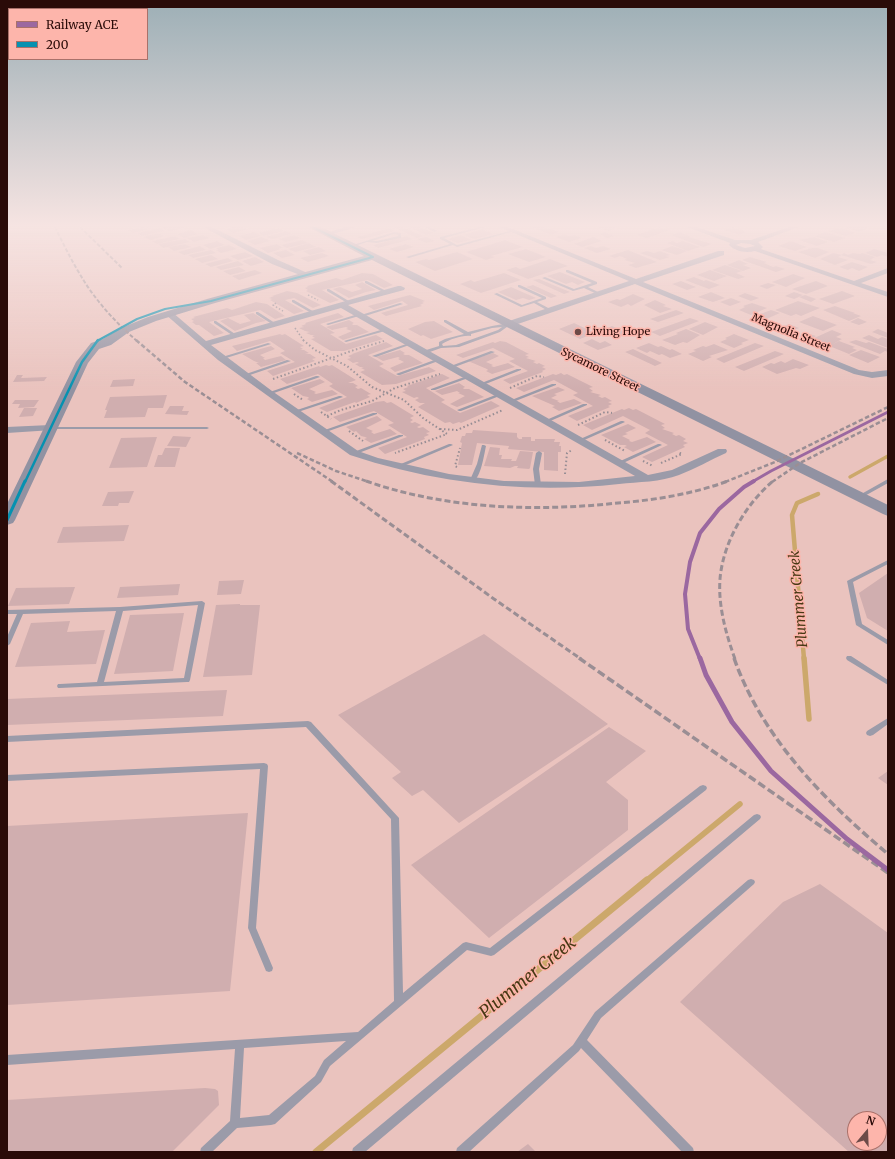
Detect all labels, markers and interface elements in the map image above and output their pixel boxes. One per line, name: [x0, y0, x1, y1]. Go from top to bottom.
legend: [8, 8, 148, 60]
text: Railway ACE: [46, 17, 118, 32]
text: 200: [46, 37, 68, 52]
street label: Magnolia Street: [750, 311, 832, 355]
place label: Living Hope: [586, 325, 650, 339]
marker: Living Hope: [573, 327, 583, 337]
street label: Sycamore Street: [559, 345, 641, 395]
water label: Plummer Creek: [786, 550, 812, 648]
water label: Plummer Creek: [476, 933, 580, 1023]
north arrow: [847, 1111, 887, 1151]
text: N: [864, 1113, 877, 1129]

